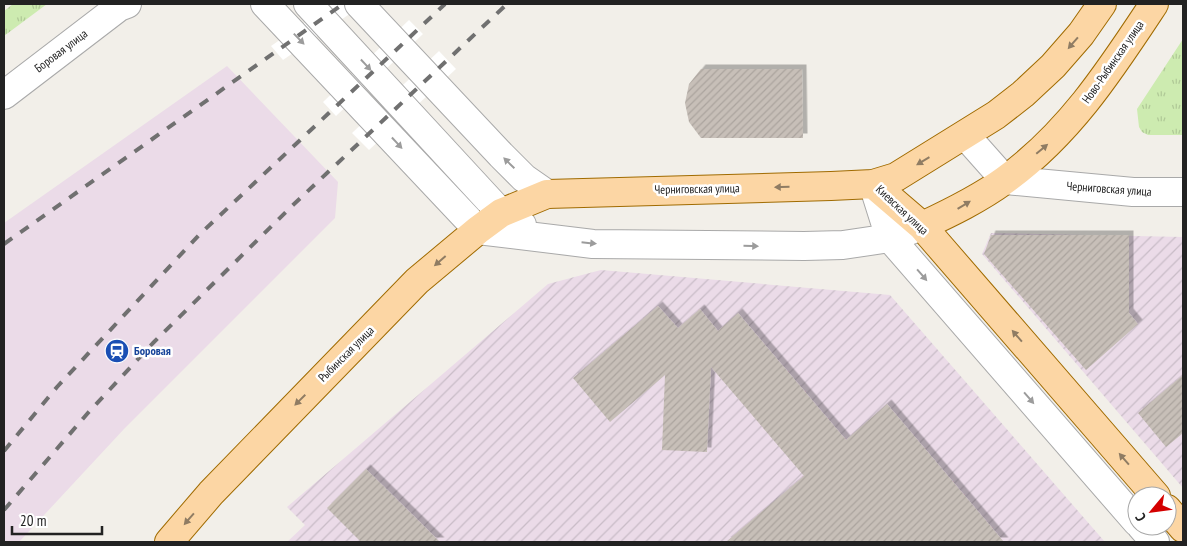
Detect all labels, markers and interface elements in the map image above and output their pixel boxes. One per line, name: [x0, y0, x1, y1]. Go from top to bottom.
street label: Ново-Рыбинская улица: [1078, 17, 1147, 106]
street label: Боровая улица: [31, 26, 90, 75]
one-way arrow: [293, 33, 305, 45]
one-way arrow: [1068, 37, 1079, 49]
one-way arrow: [360, 58, 372, 70]
one-way arrow: [391, 136, 403, 148]
one-way arrow: [1035, 143, 1048, 154]
one-way arrow: [916, 156, 929, 165]
one-way arrow: [503, 157, 515, 169]
street label: Черниговская улица: [1066, 178, 1152, 199]
street label: Черниговская улица: [654, 180, 740, 197]
street label: Киевская улица: [873, 181, 932, 238]
one-way arrow: [774, 184, 790, 192]
one-way arrow: [958, 200, 971, 209]
one-way arrow: [581, 239, 597, 247]
one-way arrow: [744, 242, 760, 250]
one-way arrow: [435, 255, 447, 267]
one-way arrow: [917, 268, 928, 281]
street label: Рыбинская улица: [315, 323, 377, 385]
one-way arrow: [1011, 331, 1023, 343]
station icon: Боровая: [104, 338, 130, 364]
place label: Боровая: [134, 343, 171, 358]
one-way arrow: [1023, 391, 1035, 403]
one-way arrow: [294, 394, 306, 406]
one-way arrow: [1118, 453, 1129, 466]
north arrow: [1127, 486, 1177, 536]
scale bar: [12, 504, 102, 536]
text: С: [1131, 510, 1150, 524]
text: 20 m: [20, 511, 46, 530]
one-way arrow: [183, 512, 195, 524]

